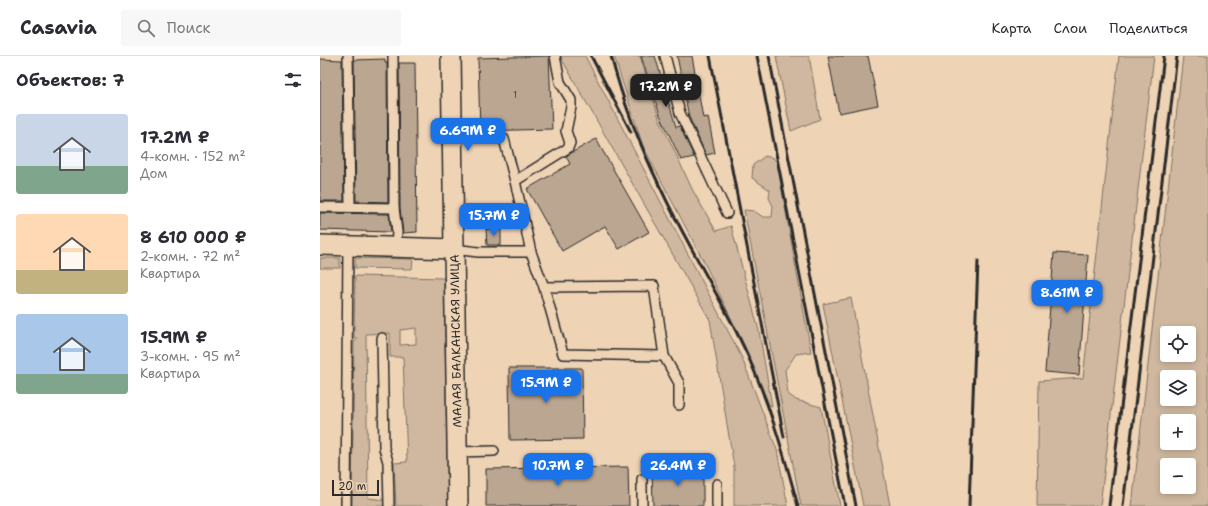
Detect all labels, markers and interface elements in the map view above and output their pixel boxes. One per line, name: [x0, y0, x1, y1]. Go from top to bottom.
search box: [121, 10, 401, 46]
text: Casavia: [20, 15, 97, 40]
icon: search: [135, 17, 157, 39]
text: Поиск: [167, 18, 211, 38]
text: Карта: [991, 19, 1032, 37]
text: Слои: [1054, 19, 1087, 37]
text: Поделиться: [1109, 19, 1188, 37]
text: Объектов: 7: [16, 69, 125, 91]
icon: filters: [282, 69, 304, 91]
pin: 17.2M ₽: [629, 74, 703, 108]
text: 17.2M ₽: [639, 78, 693, 95]
house number: 1: [513, 88, 517, 101]
pin: 6.69M ₽: [431, 118, 505, 152]
text: 6.69M ₽: [440, 122, 496, 139]
text: 17.2M ₽: [140, 126, 210, 148]
icon: home: [48, 130, 96, 178]
text: 4-комн. · 152 m²: [140, 148, 246, 165]
text: Дом: [140, 165, 168, 182]
pin: 15.7M ₽: [457, 203, 531, 237]
text: 15.7M ₽: [468, 207, 520, 224]
text: 8 610 000 ₽: [140, 226, 247, 248]
icon: home: [48, 230, 96, 278]
text: 2-комн. · 72 m²: [140, 248, 240, 265]
street label: МАЛАЯ БАЛКАНСКАЯ УЛИЦА: [446, 254, 466, 428]
text: Квартира: [140, 265, 200, 282]
pin: 8.61M ₽: [1030, 280, 1104, 314]
text: 8.61M ₽: [1040, 284, 1094, 301]
text: 15.9M ₽: [140, 326, 208, 348]
map controls: [1160, 326, 1196, 494]
button: locate: [1160, 326, 1196, 362]
icon: home: [48, 330, 96, 378]
text: 3-комн. · 95 m²: [140, 348, 241, 365]
text: Квартира: [140, 365, 200, 382]
pin: 15.9M ₽: [509, 370, 583, 404]
button: layers: [1160, 370, 1196, 406]
text: 15.9M ₽: [520, 374, 572, 391]
button: +: [1160, 414, 1196, 450]
pin: 10.7M ₽: [521, 453, 595, 487]
pin: 26.4M ₽: [641, 453, 715, 487]
text: 10.7M ₽: [532, 457, 584, 474]
text: 26.4M ₽: [650, 457, 706, 474]
button: −: [1160, 458, 1196, 494]
scale bar: [332, 478, 379, 497]
text: 20 m: [338, 479, 366, 494]

